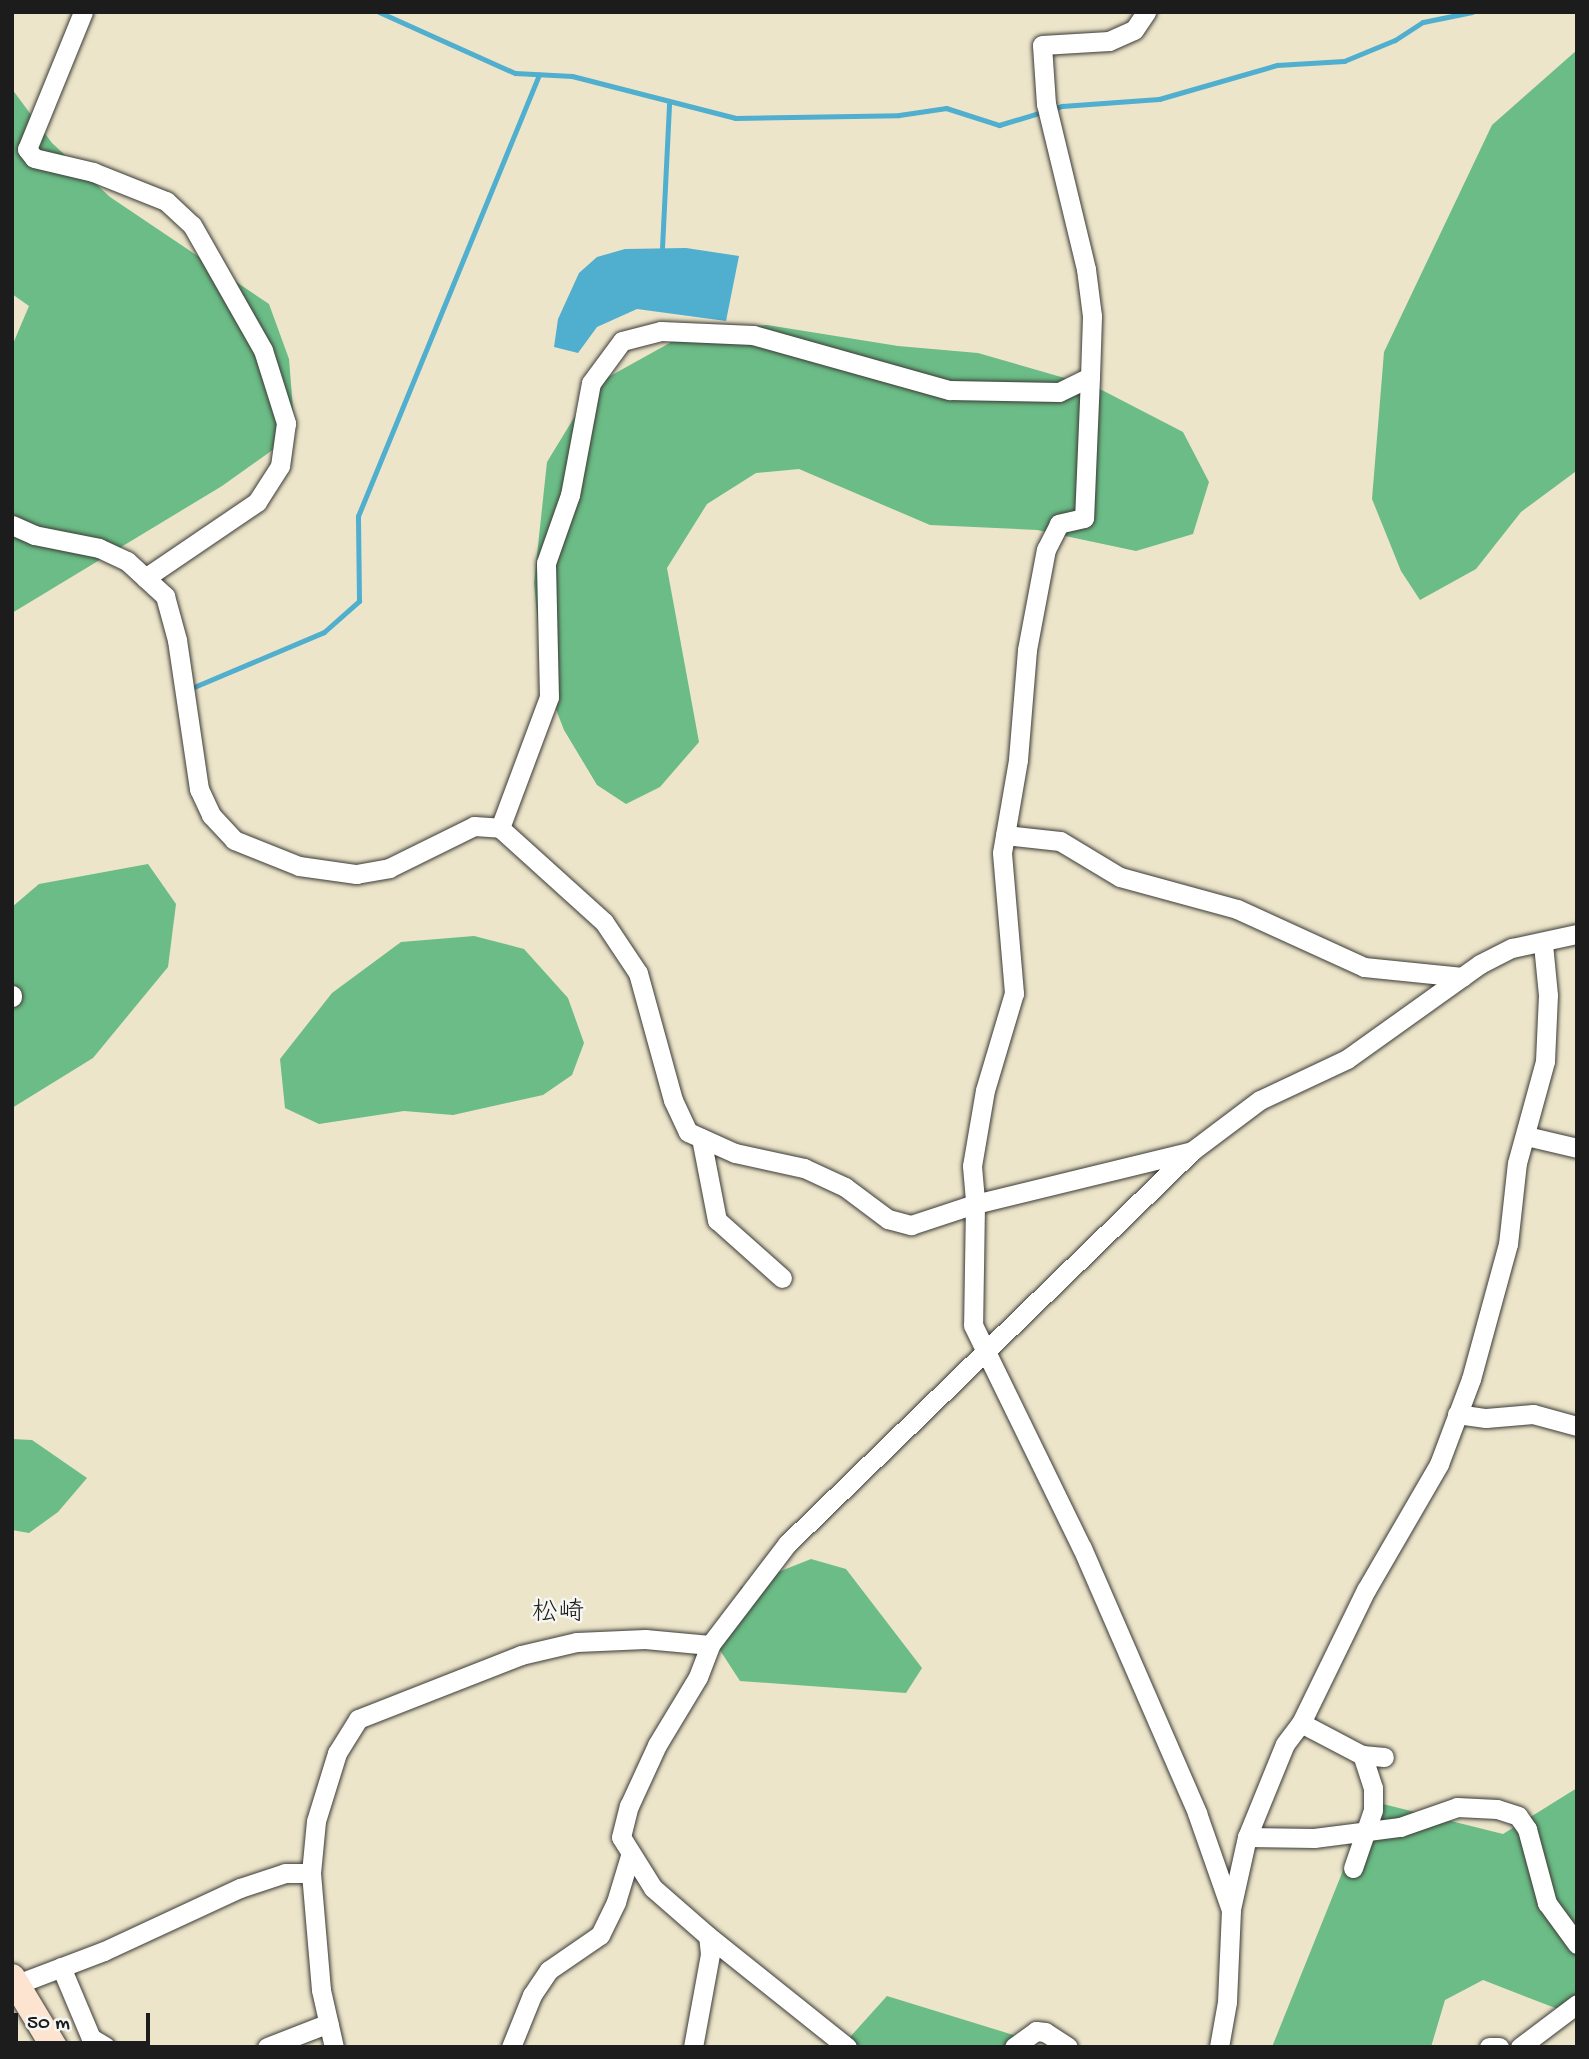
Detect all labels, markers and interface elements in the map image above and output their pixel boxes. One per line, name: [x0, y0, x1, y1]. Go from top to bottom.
district label: 松崎: [532, 1599, 584, 1631]
scale bar: [18, 2000, 154, 2044]
text: 50 m: [27, 2012, 70, 2037]

